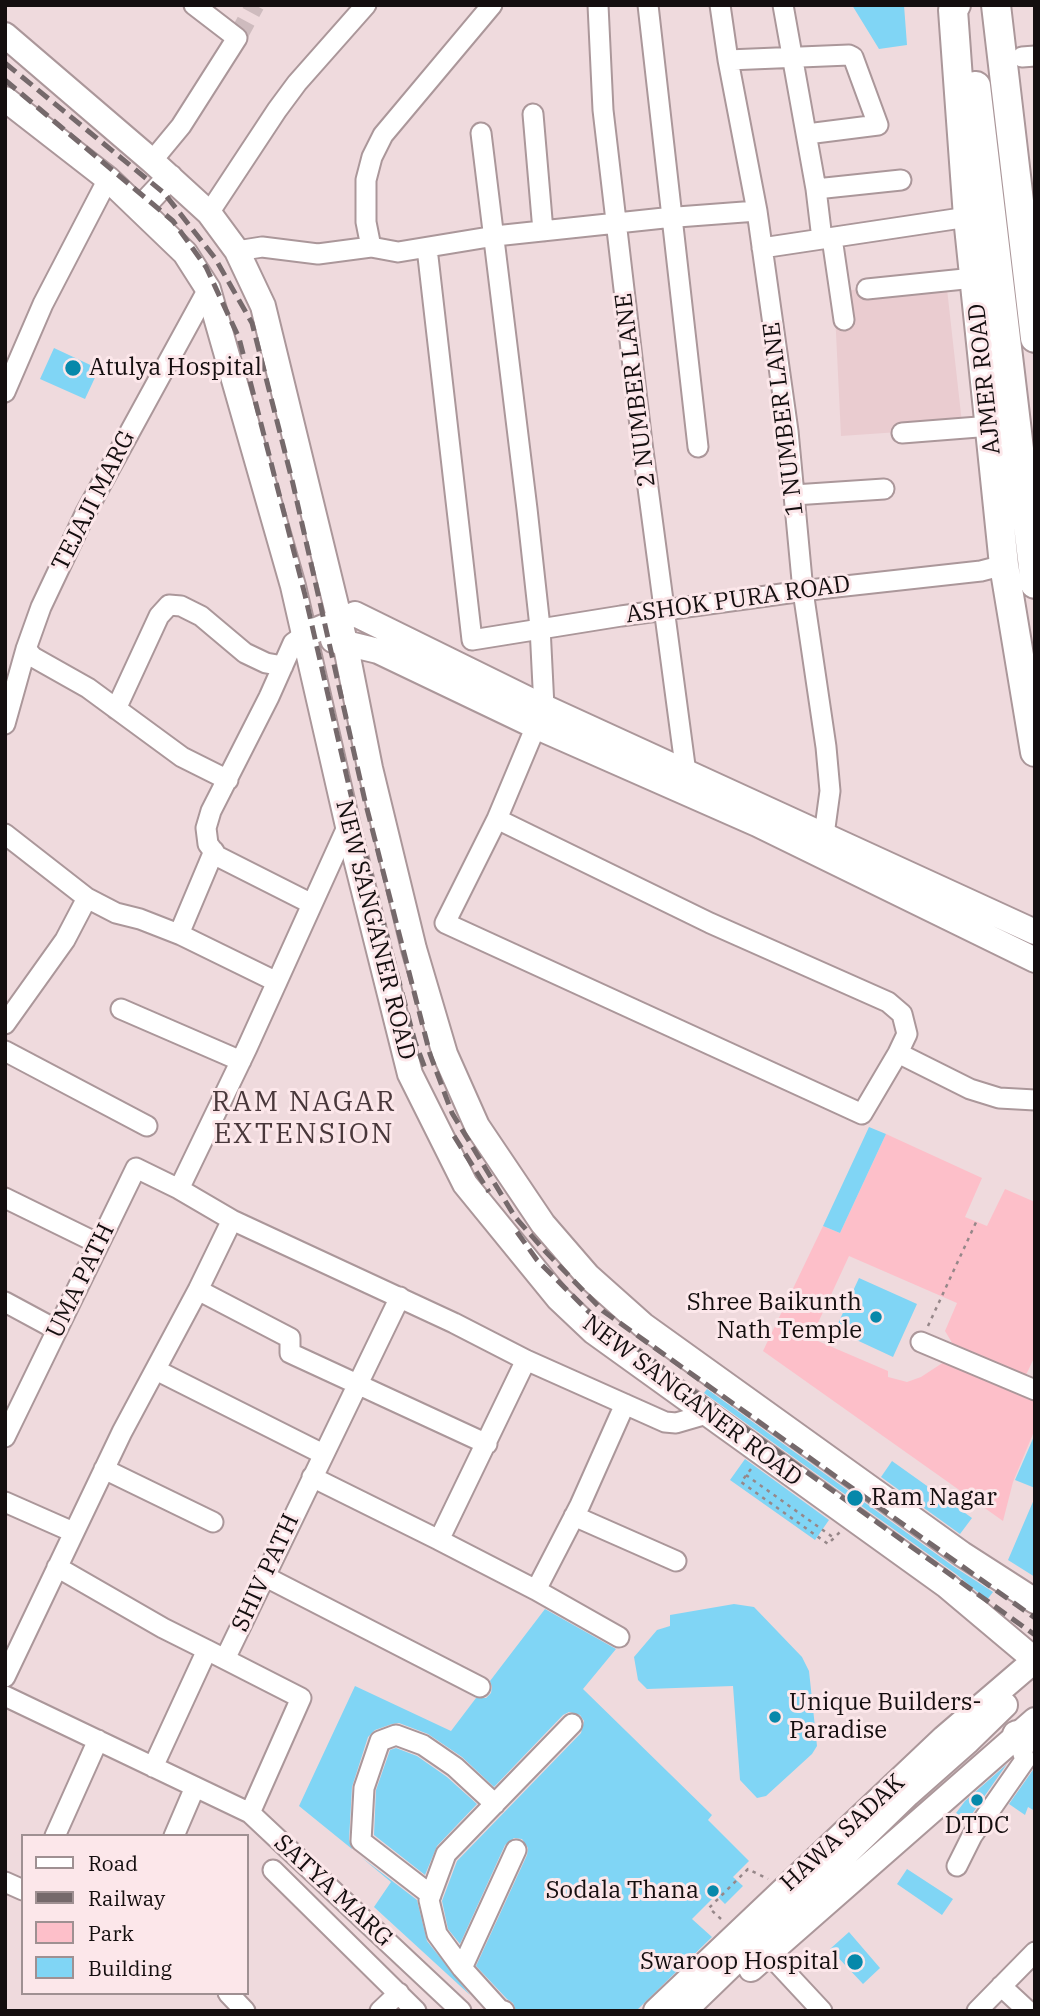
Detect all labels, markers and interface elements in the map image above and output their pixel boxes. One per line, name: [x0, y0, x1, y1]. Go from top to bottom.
street label: 2 NUMBER LANE: [610, 291, 662, 489]
street label: AJMER ROAD: [963, 302, 1007, 456]
street label: 1 NUMBER LANE: [758, 320, 810, 518]
place label: Atulya Hospital: [89, 354, 262, 382]
marker: Atulya Hospital: [63, 358, 83, 378]
street label: TEJAJI MARG: [46, 426, 142, 576]
street label: ASHOK PURA ROAD: [624, 570, 852, 630]
street label: NEW SANGANER ROAD: [329, 797, 421, 1063]
district label: RAM NAGAR EXTENSION: [213, 1086, 395, 1152]
street label: UMA PATH: [41, 1219, 121, 1343]
place label: Shree Baikunth Nath Temple: [687, 1289, 862, 1345]
street label: NEW SANGANER ROAD: [577, 1309, 807, 1493]
marker: Shree Baikunth Nath Temple: [868, 1309, 884, 1325]
place label: Ram Nagar: [871, 1484, 997, 1512]
marker: Ram Nagar: [845, 1488, 865, 1508]
street label: SHIV PATH: [226, 1510, 306, 1636]
place label: Unique Builders- Paradise: [789, 1689, 982, 1745]
marker: Unique Builders- Paradise: [767, 1709, 783, 1725]
street label: HAWA SADAK: [775, 1768, 911, 1898]
marker: DTDC: [969, 1792, 985, 1808]
place label: DTDC: [944, 1812, 1010, 1840]
street label: SATYA MARG: [268, 1829, 398, 1953]
legend: [21, 1834, 248, 1995]
text: Road: [88, 1849, 138, 1877]
place label: Sodala Thana: [545, 1877, 699, 1905]
marker: Sodala Thana: [705, 1883, 721, 1899]
text: Railway: [88, 1884, 165, 1912]
text: Park: [88, 1919, 134, 1947]
place label: Swaroop Hospital: [640, 1948, 839, 1976]
marker: Swaroop Hospital: [845, 1952, 865, 1972]
text: Building: [88, 1954, 172, 1982]

